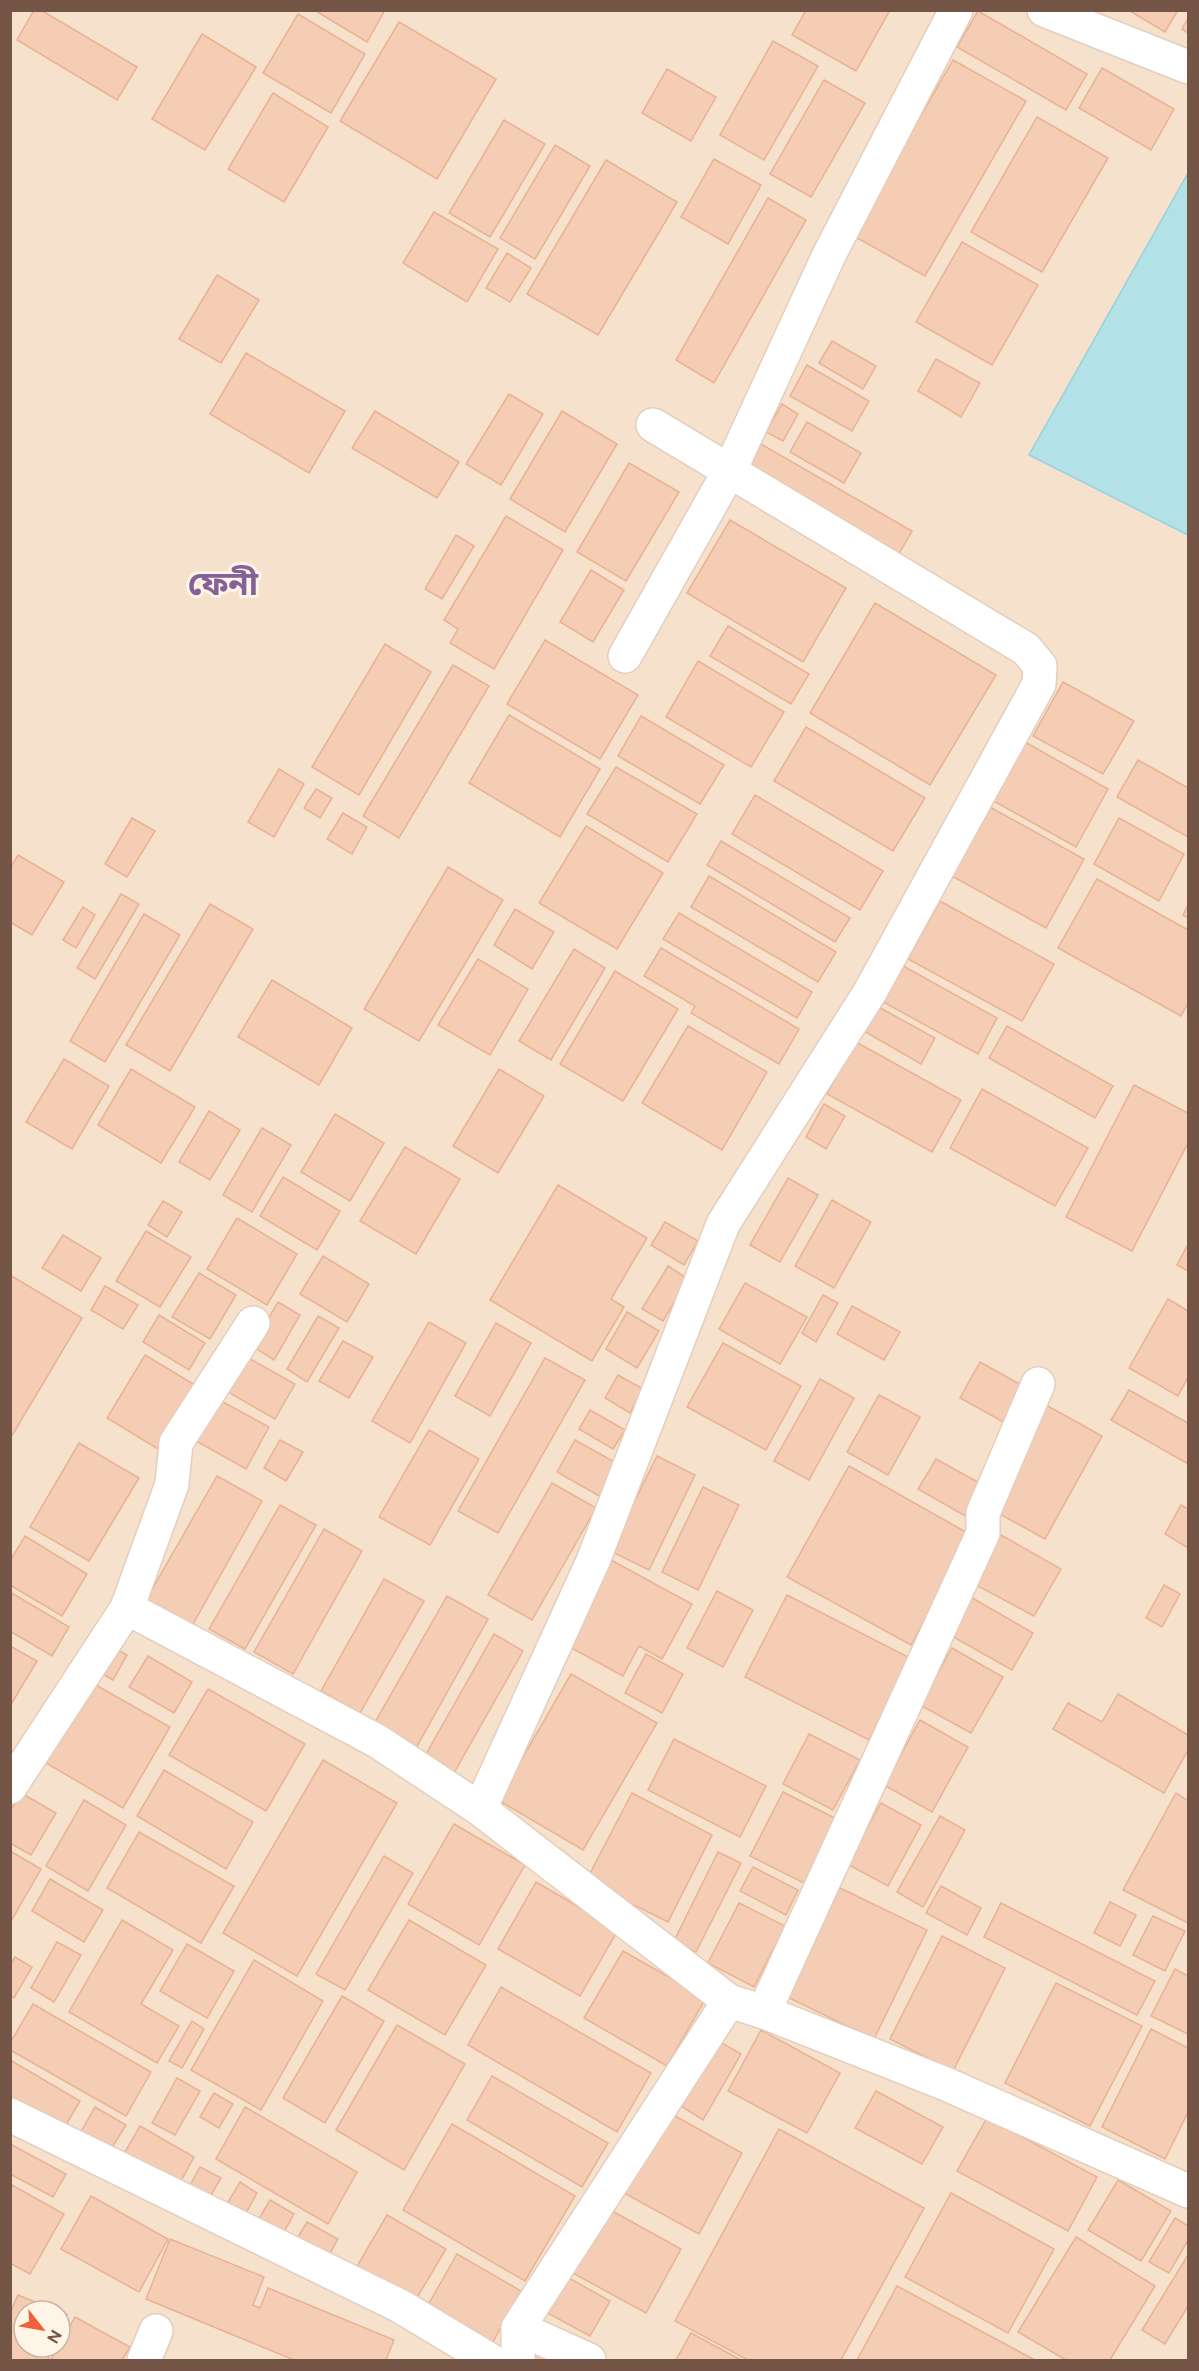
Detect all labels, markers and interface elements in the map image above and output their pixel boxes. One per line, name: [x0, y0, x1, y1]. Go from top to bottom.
district label: ফেনী: [188, 564, 259, 603]
north arrow: [12, 2299, 72, 2359]
text: N: [43, 2326, 66, 2347]

